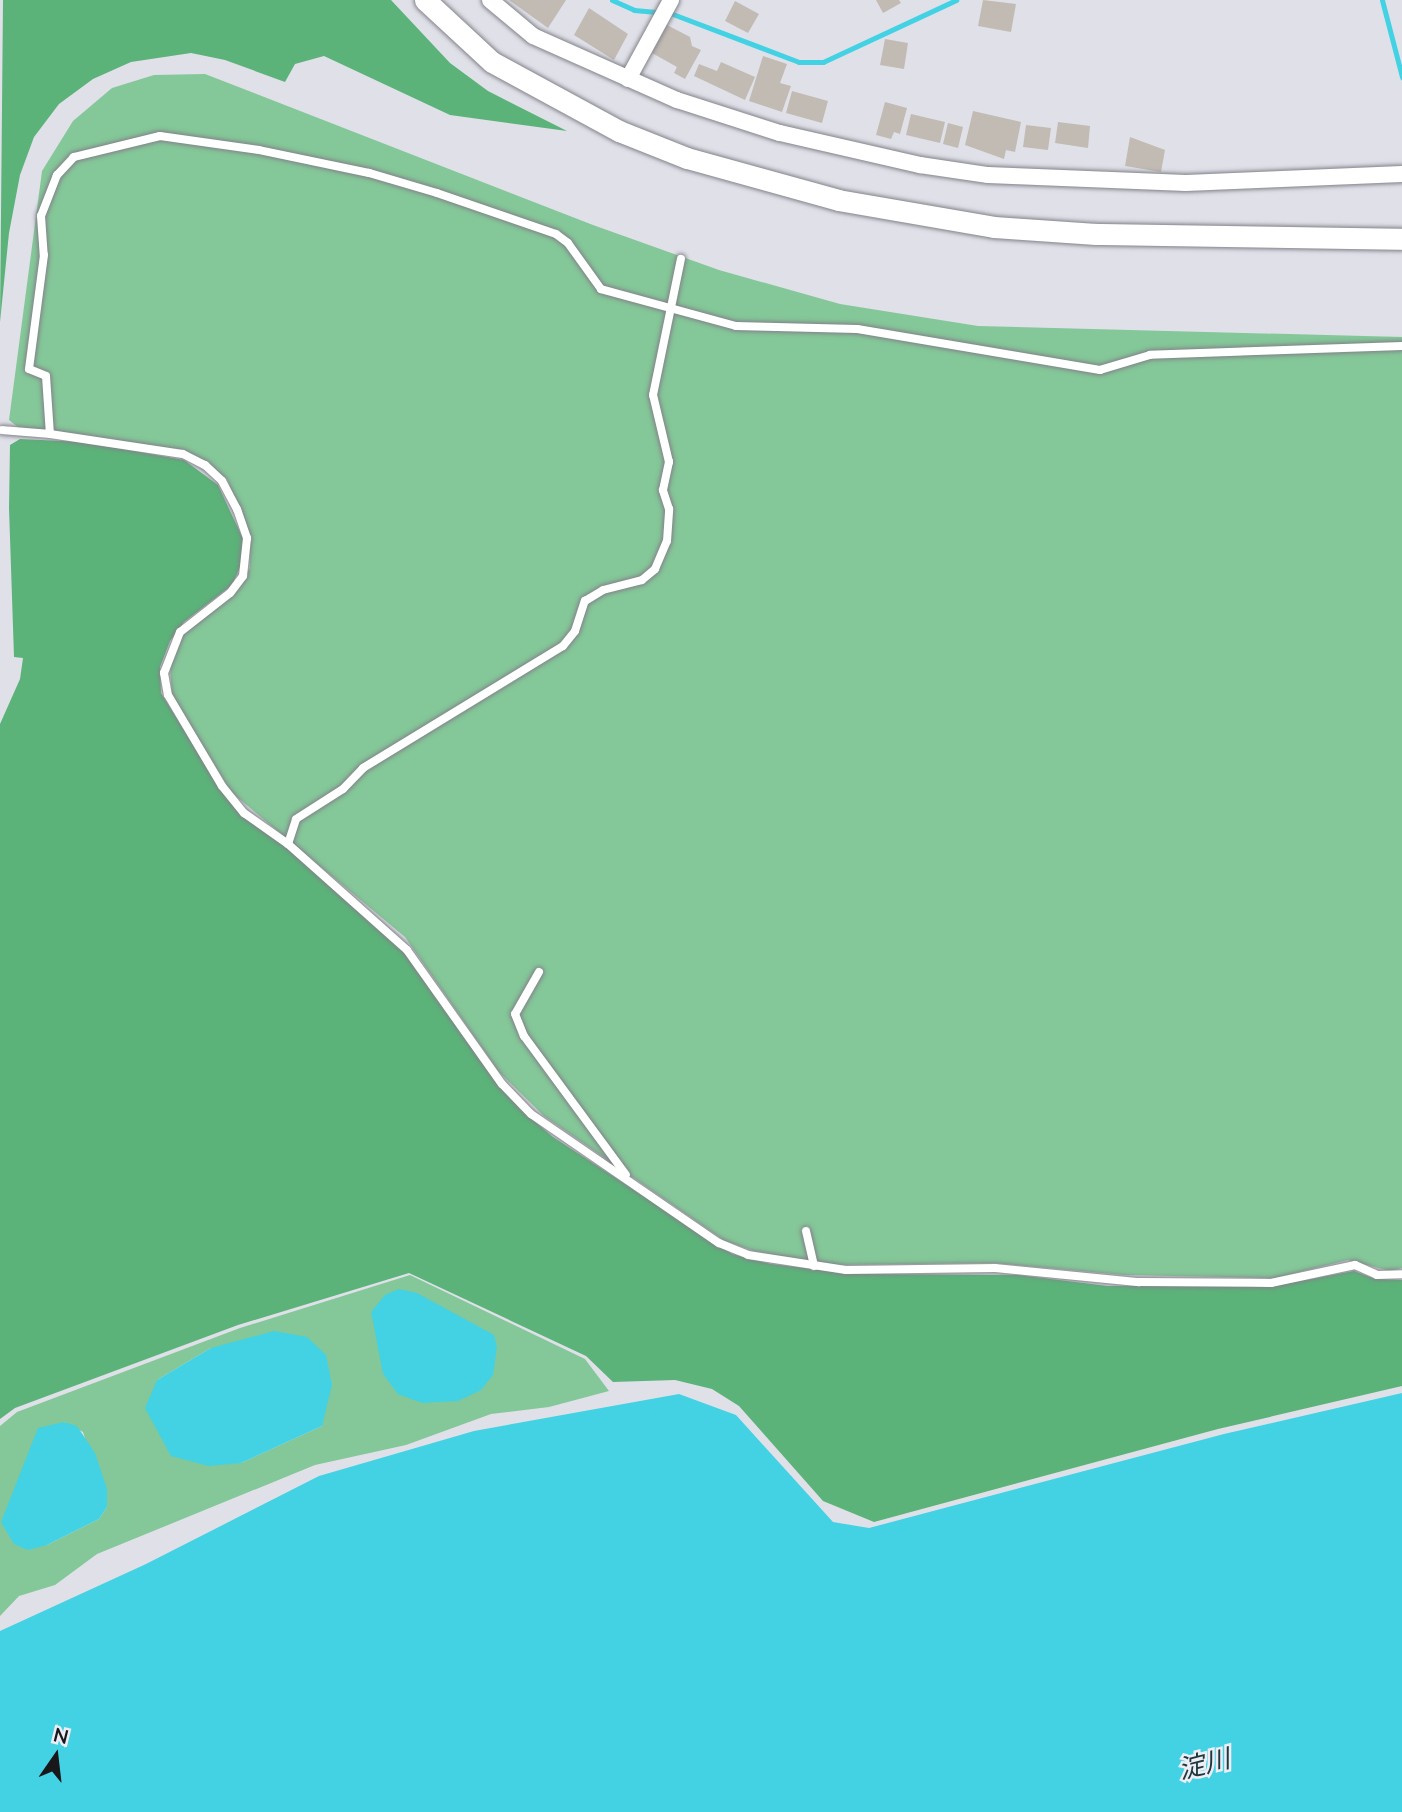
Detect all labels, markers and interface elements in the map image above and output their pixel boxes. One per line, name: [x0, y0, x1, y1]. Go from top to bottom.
north arrow: [21, 1721, 91, 1791]
text: N: [51, 1722, 71, 1748]
water label: 淀川: [1175, 1743, 1233, 1785]

